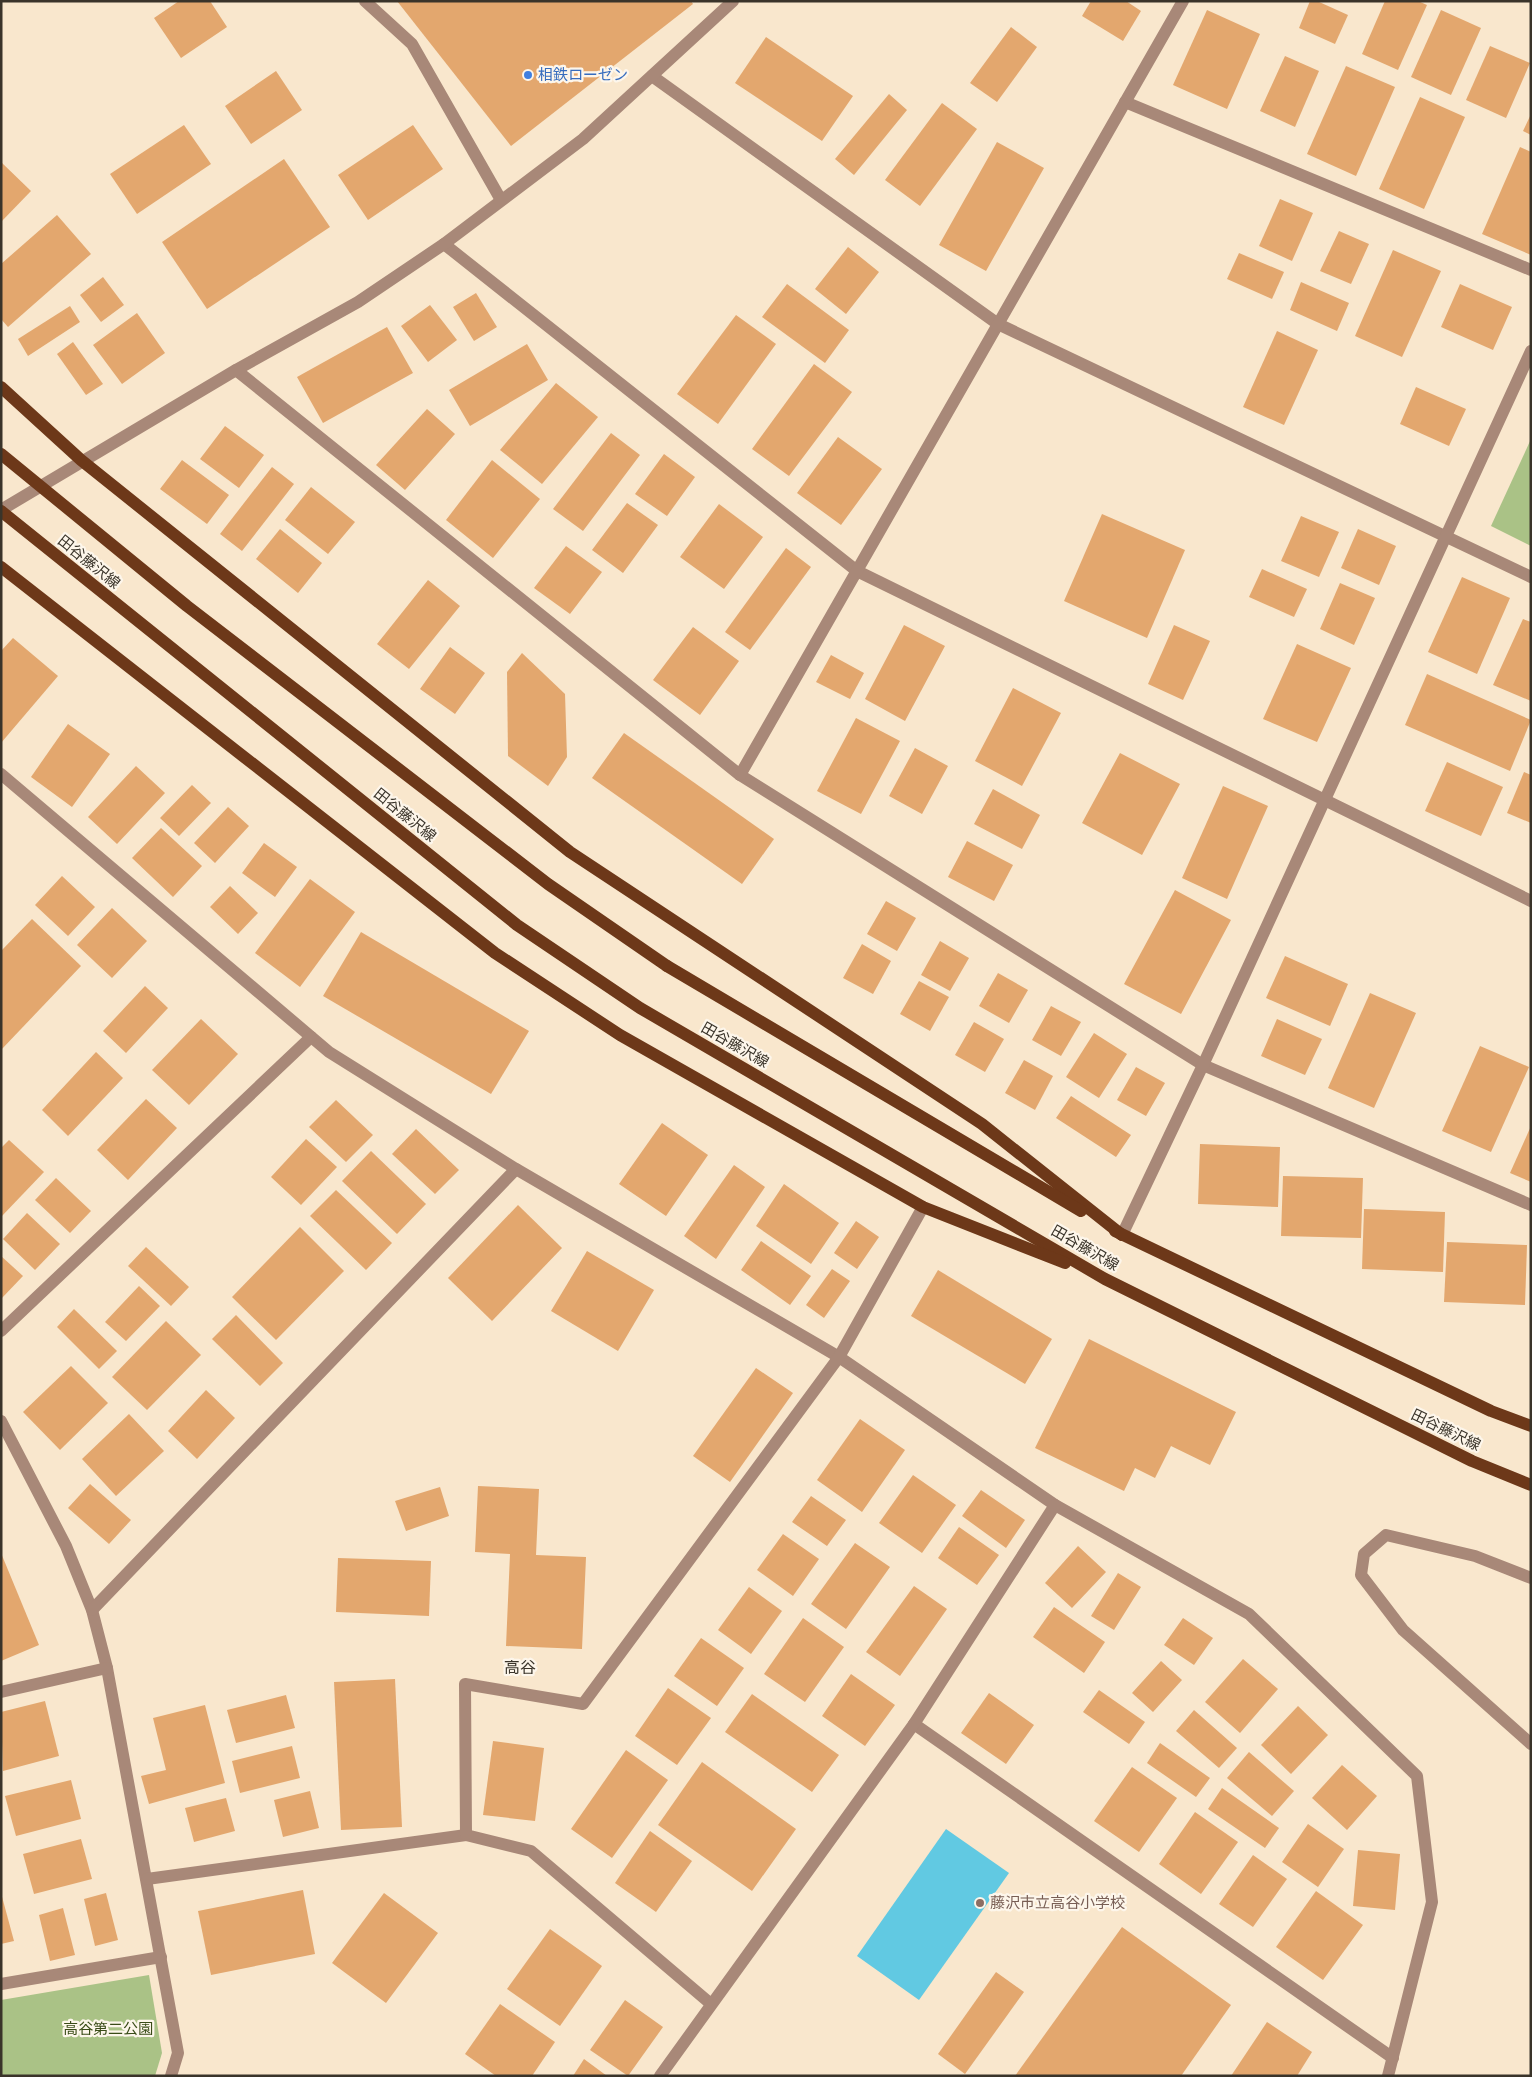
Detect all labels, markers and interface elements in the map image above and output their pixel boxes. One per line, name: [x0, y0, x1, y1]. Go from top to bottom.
place label: 相鉄ローゼン: [538, 66, 628, 84]
marker: 相鉄ローゼン: [522, 69, 534, 81]
street label: 田谷藤沢線: [54, 531, 124, 593]
street label: 田谷藤沢線: [370, 784, 440, 846]
street label: 田谷藤沢線: [698, 1018, 772, 1072]
street label: 田谷藤沢線: [1048, 1221, 1122, 1275]
street label: 田谷藤沢線: [1408, 1405, 1484, 1455]
district label: 高谷: [504, 1658, 536, 1677]
place label: 藤沢市立高谷小学校: [990, 1894, 1125, 1912]
marker: 藤沢市立高谷小学校: [974, 1897, 986, 1909]
park label: 高谷第二公園: [63, 2020, 153, 2038]

